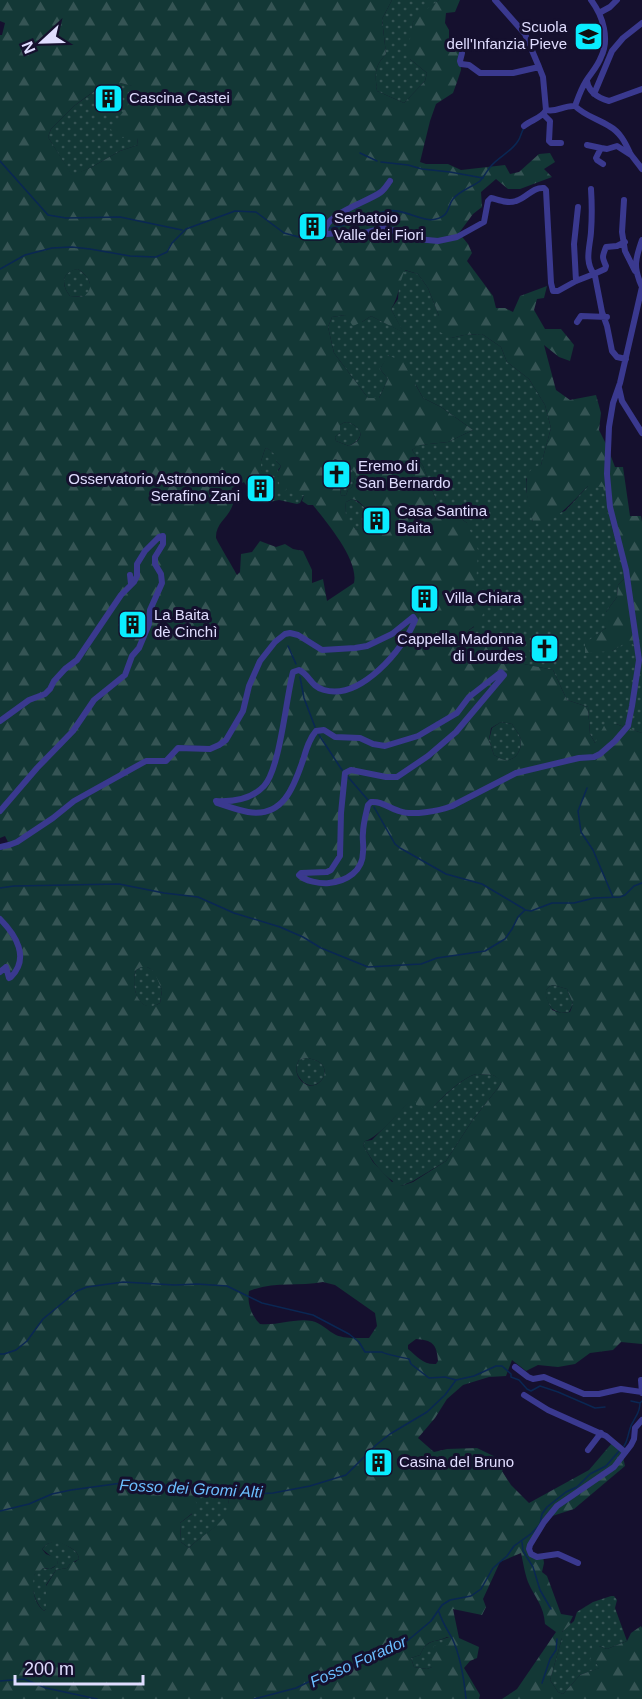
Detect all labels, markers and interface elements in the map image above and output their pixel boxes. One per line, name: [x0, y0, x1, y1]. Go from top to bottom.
north arrow: [12, 12, 72, 72]
place label: Scuola dell'Infanzia Pieve: [447, 18, 568, 52]
school or university icon: Scuola dell'Infanzia Pieve: [572, 20, 604, 52]
text: N: [19, 39, 39, 56]
building icon: Cascina Castei: [92, 82, 124, 114]
place label: Cascina Castei: [129, 89, 230, 106]
place label: Serbatoio Valle dei Fiori: [334, 209, 424, 243]
building icon: Serbatoio Valle dei Fiori: [297, 211, 329, 243]
place label: Eremo di San Bernardo: [358, 457, 451, 491]
church icon: Eremo di San Bernardo: [321, 459, 353, 491]
place label: Osservatorio Astronomico Serafino Zani: [68, 470, 240, 504]
building icon: Osservatorio Astronomico Serafino Zani: [245, 472, 277, 504]
place label: Casa Santina Baita: [397, 502, 488, 536]
building icon: Casa Santina Baita: [360, 504, 392, 536]
building icon: Villa Chiara: [408, 582, 440, 614]
place label: Villa Chiara: [445, 589, 522, 606]
place label: La Baita dè Cinchì: [154, 606, 217, 640]
building icon: La Baita dè Cinchì: [117, 608, 149, 640]
place label: Cappella Madonna di Lourdes: [397, 630, 524, 664]
church icon: Cappella Madonna di Lourdes: [528, 632, 560, 664]
building icon: Casina del Bruno: [362, 1446, 394, 1478]
place label: Casina del Bruno: [399, 1453, 514, 1470]
water label: Fosso dei Gromi Alti: [119, 1476, 263, 1501]
water label: Fosso Forador: [307, 1632, 410, 1690]
scale bar: [15, 1648, 142, 1686]
text: 200 m: [24, 1659, 74, 1679]

